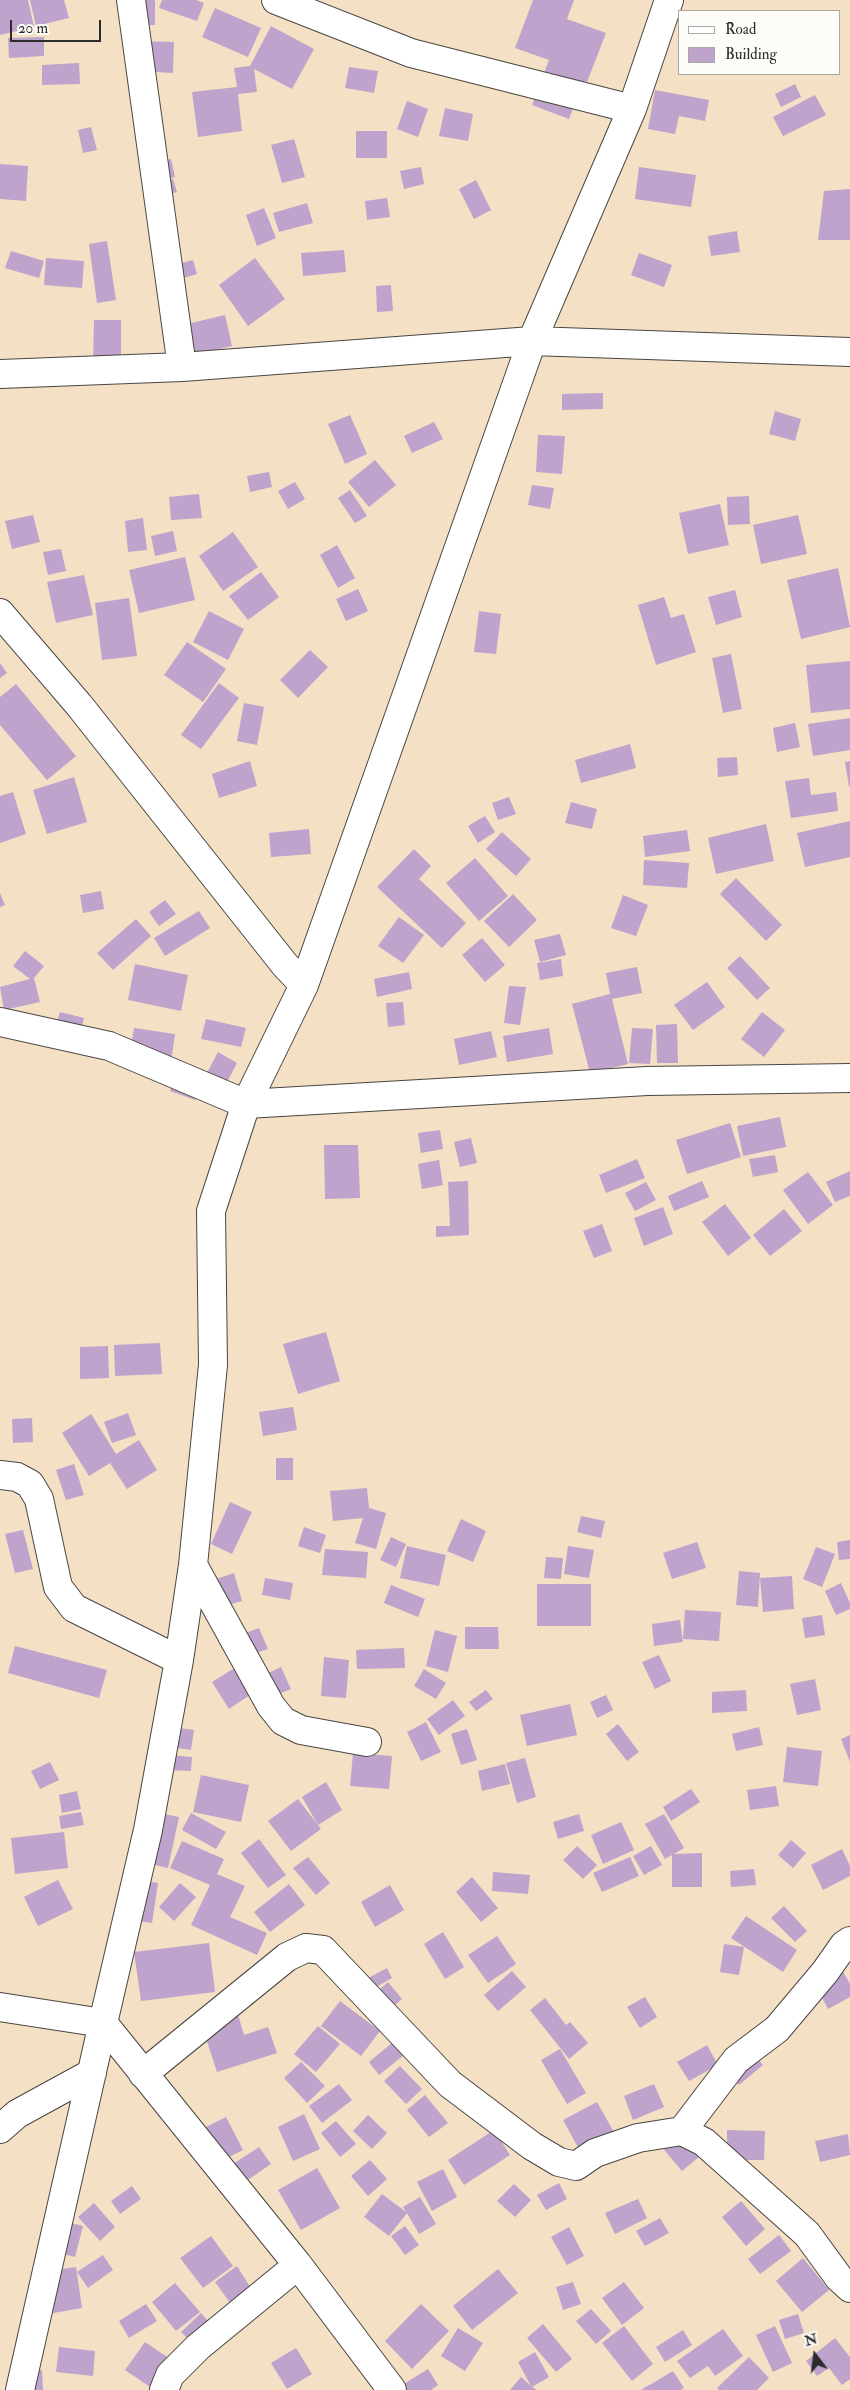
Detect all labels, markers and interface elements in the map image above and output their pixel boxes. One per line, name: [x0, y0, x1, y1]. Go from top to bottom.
scale bar: [12, 10, 104, 42]
legend: [678, 10, 840, 75]
text: 20 m: [18, 19, 48, 38]
text: Road: [725, 20, 756, 39]
text: Building: [725, 45, 777, 64]
north arrow: [790, 2330, 840, 2380]
text: N: [803, 2330, 819, 2350]

